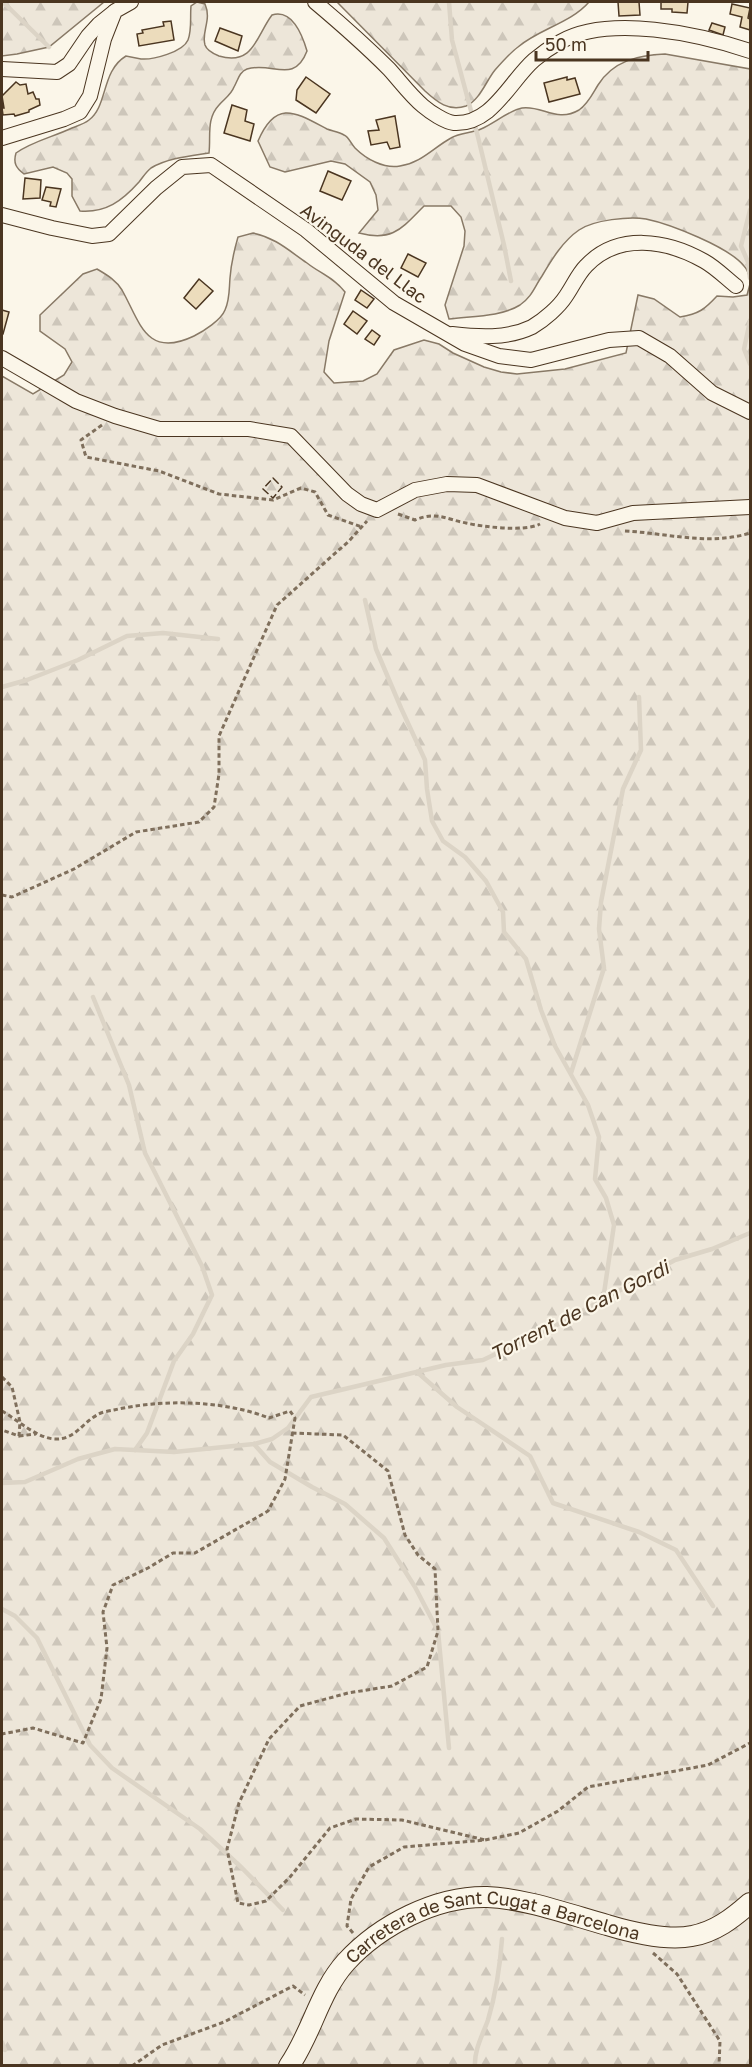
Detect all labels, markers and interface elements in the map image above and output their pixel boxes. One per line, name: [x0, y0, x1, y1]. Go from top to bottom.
scale bar: [536, 24, 648, 62]
text: 50 m: [545, 33, 587, 55]
street label: Avinguda del Llac: [297, 198, 432, 308]
water label: Torrent de Can Gordi: [486, 1253, 675, 1365]
street label: Carretera de Sant Cugat a Barcelona: [340, 1886, 642, 1968]

